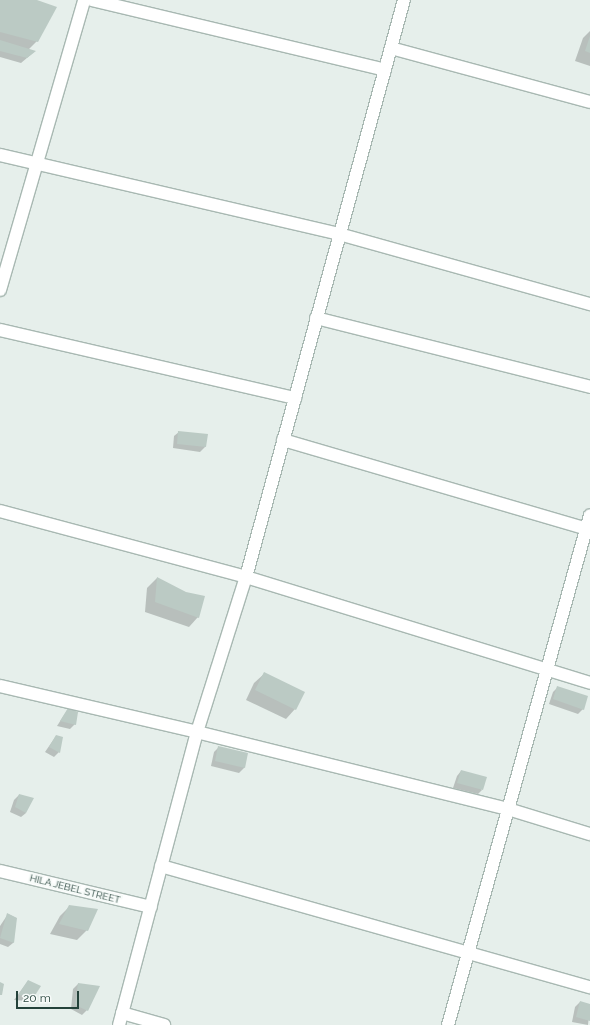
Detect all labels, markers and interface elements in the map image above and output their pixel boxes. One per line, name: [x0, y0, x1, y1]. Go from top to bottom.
street label: HILA JEBEL STREET: [28, 872, 122, 906]
scale bar: [18, 983, 81, 1009]
text: 20 m: [23, 991, 51, 1005]

